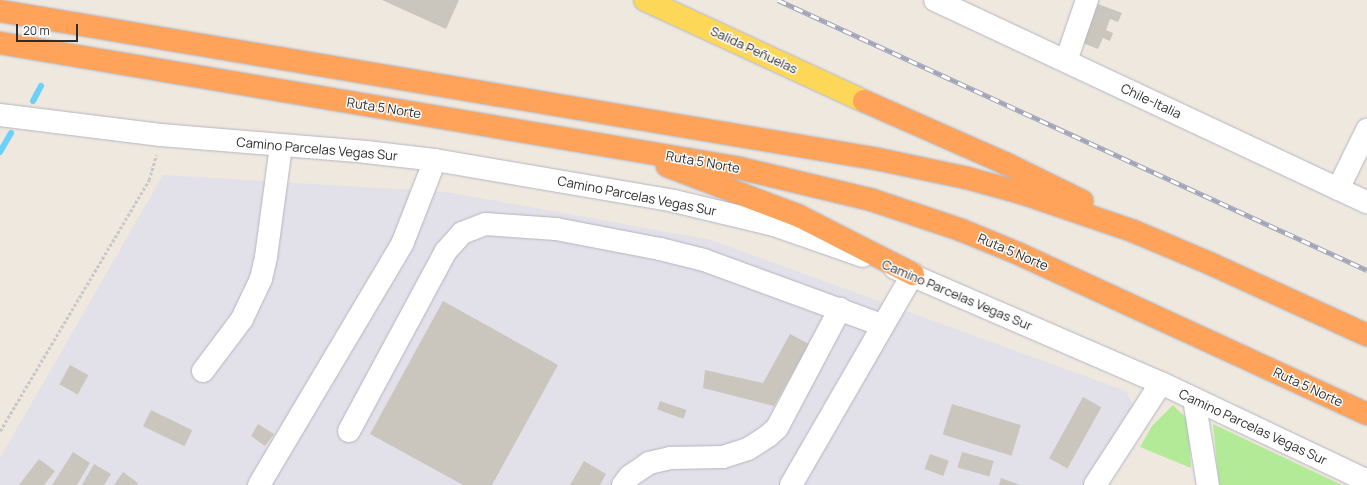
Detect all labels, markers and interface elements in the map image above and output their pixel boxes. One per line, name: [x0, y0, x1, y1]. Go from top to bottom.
scale bar: [18, 16, 80, 42]
text: 20 m: [23, 22, 50, 39]
street label: Salida Peñuelas: [708, 23, 800, 77]
street label: Chile-Italia: [1118, 80, 1184, 122]
street label: Ruta 5 Norte: [346, 94, 422, 122]
street label: Camino Parcelas Vegas Sur: [236, 134, 398, 164]
street label: Ruta 5 Norte: [665, 148, 741, 176]
street label: Camino Parcelas Vegas Sur: [556, 173, 718, 219]
street label: Ruta 5 Norte: [975, 230, 1051, 274]
street label: Camino Parcelas Vegas Sur: [880, 256, 1034, 334]
street label: Ruta 5 Norte: [1271, 364, 1345, 410]
street label: Camino Parcelas Vegas Sur: [1176, 386, 1330, 468]

